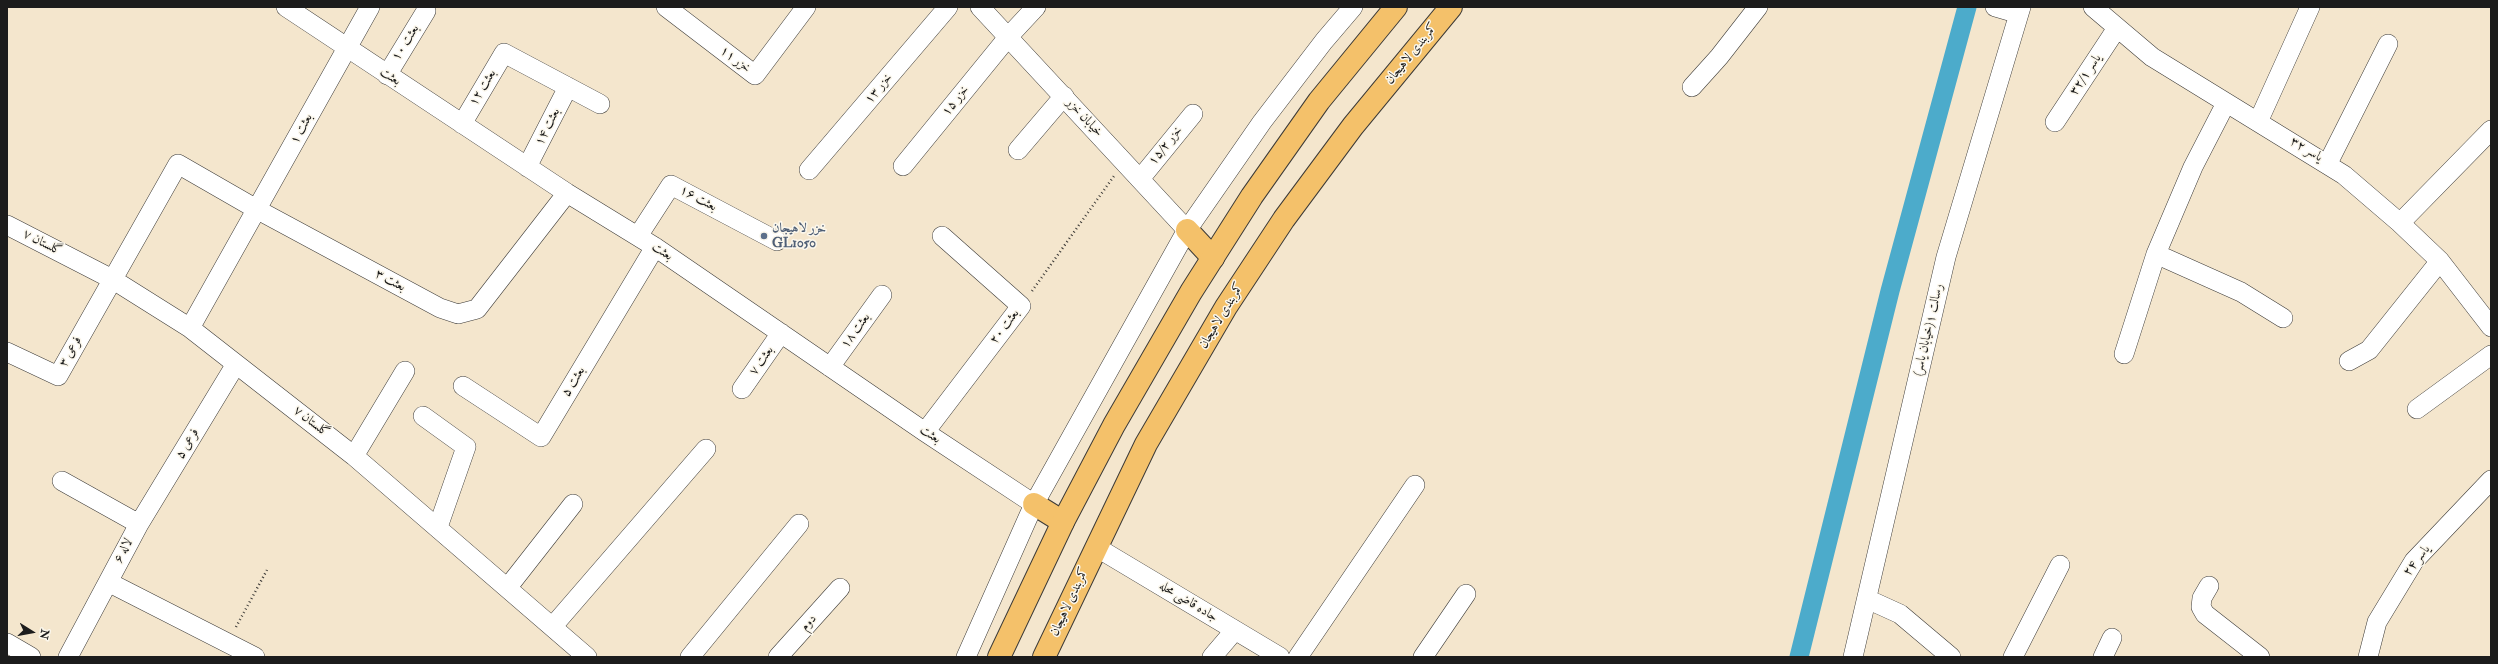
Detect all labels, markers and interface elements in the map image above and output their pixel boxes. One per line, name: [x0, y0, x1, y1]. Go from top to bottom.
street label: کمربندی لاهیجان: [1383, 20, 1441, 88]
street label: بعثت ۱۰: [389, 22, 423, 64]
street label: خزر ۱۱: [717, 43, 753, 77]
street label: یاسر ۳۲/۱: [2067, 52, 2105, 98]
street label: بعثت: [377, 65, 403, 89]
street label: بعثت ۱۲: [466, 67, 500, 109]
street label: خزر ۱۳: [862, 71, 896, 107]
street label: خزر ۱۵: [939, 83, 973, 119]
street label: خیابان خزر: [1062, 96, 1106, 140]
street label: بعثت ۱۴: [532, 106, 564, 148]
street label: بعثت ۱: [287, 111, 317, 147]
street label: خزر ۱۵/۲: [1146, 123, 1186, 169]
street label: یاسر ۳۲: [2287, 134, 2325, 166]
street label: بعثت ۱۶: [677, 183, 719, 215]
place label: خزر لاهیجان GL1050: [772, 221, 826, 252]
street label: گلستان ۷: [20, 227, 64, 259]
marker: خزر لاهیجان GL1050: [759, 231, 769, 241]
street label: بعثت: [649, 239, 675, 265]
street label: بعثت ۳: [372, 267, 408, 295]
street label: کمربندی لاهیجان: [1196, 280, 1248, 352]
street label: رسالت ۱(خیابان یاسر): [1911, 282, 1947, 378]
street label: بعثت ۲۰: [987, 306, 1023, 348]
street label: بعثت ۱۸: [838, 310, 874, 352]
street label: فرعی ۳: [56, 334, 86, 370]
street label: بعثت ۷: [746, 343, 778, 379]
street label: بعثت ۵: [559, 364, 589, 400]
street label: گلستان ۷: [290, 403, 332, 441]
street label: بعثت: [917, 422, 943, 448]
street label: فرعی ۵: [173, 426, 203, 462]
street label: لاله ۶: [111, 536, 137, 566]
street label: یاسر ۲۴: [2400, 542, 2434, 580]
street label: کمربندی لاهیجان: [1047, 565, 1093, 639]
street label: جاده قاضی محله: [1156, 578, 1220, 626]
street label: دوم: [798, 611, 820, 635]
north arrow: [12, 612, 52, 652]
text: N: [37, 628, 52, 640]

